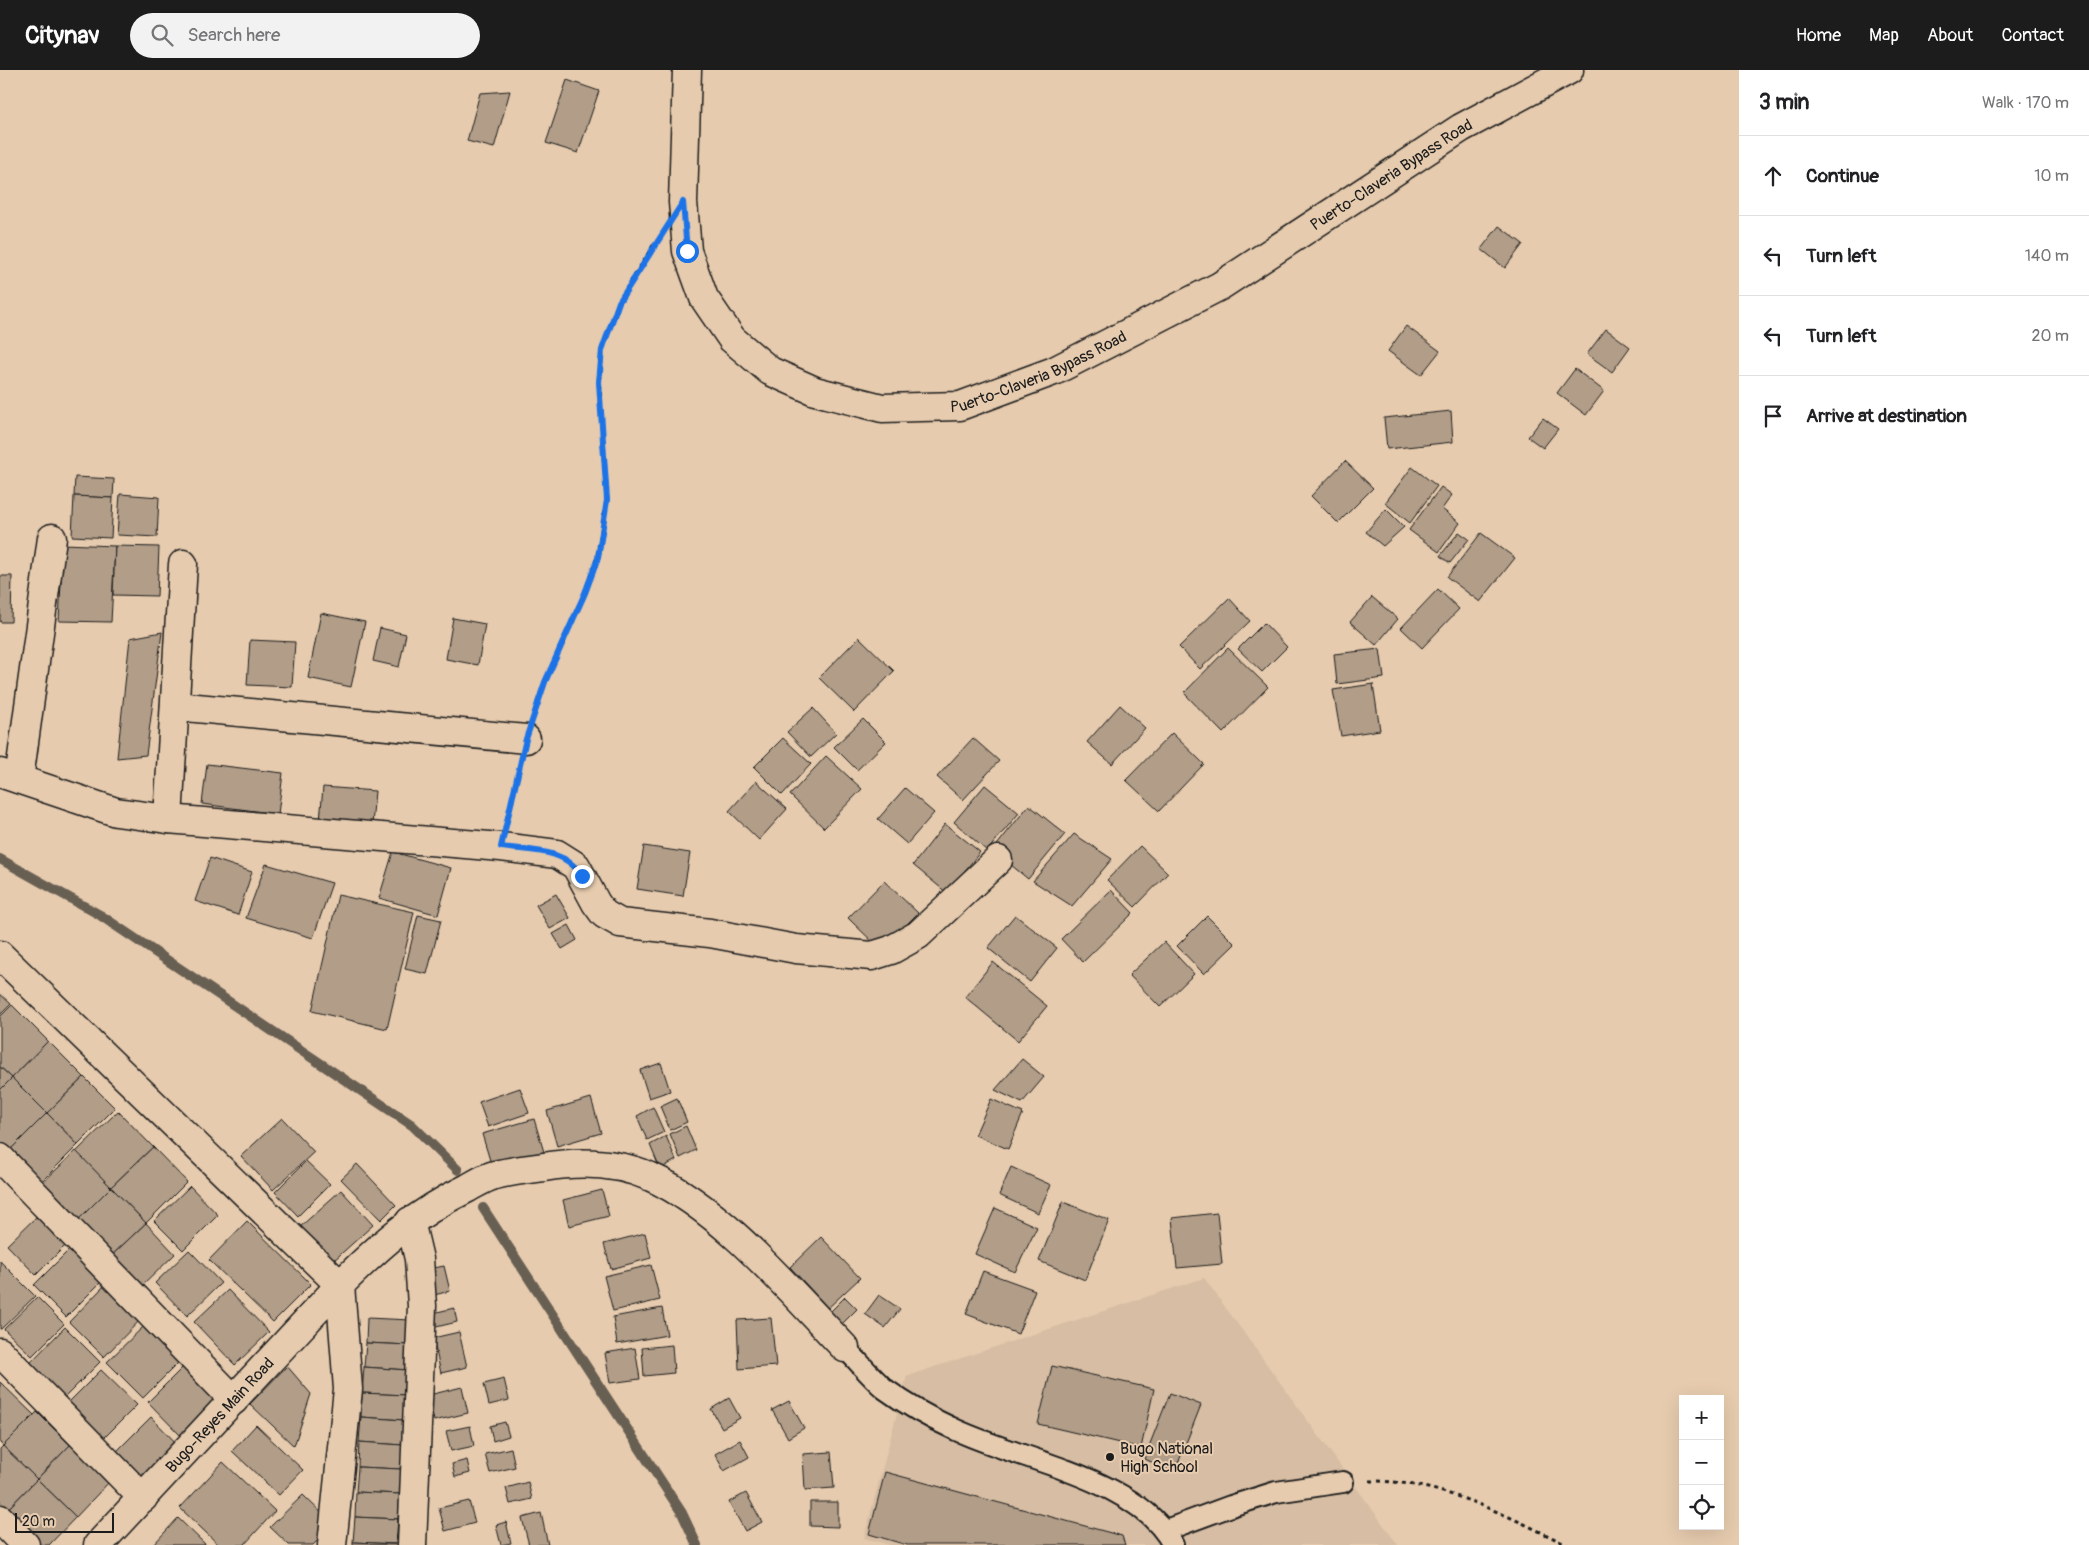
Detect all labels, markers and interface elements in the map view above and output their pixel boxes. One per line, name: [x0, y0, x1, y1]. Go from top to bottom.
search box: [130, 13, 480, 58]
text: Citynav: [25, 21, 100, 50]
icon: search: [148, 21, 176, 49]
text: Search here: [188, 23, 280, 47]
text: Home: [1796, 24, 1841, 47]
text: Map: [1869, 24, 1899, 47]
text: About: [1927, 24, 1973, 47]
text: Contact: [2001, 24, 2064, 47]
text: 3 min: [1759, 89, 1809, 116]
text: Walk · 170 m: [1982, 93, 2069, 113]
street label: Puerto-Claveria Bypass Road: [1306, 115, 1476, 235]
icon: ahead: [1759, 162, 1787, 190]
text: Continue: [1806, 164, 1879, 188]
text: 10 m: [2034, 166, 2069, 186]
route start: [676, 240, 699, 263]
icon: left: [1759, 242, 1787, 270]
text: Turn left: [1806, 244, 1876, 268]
text: 140 m: [2025, 246, 2069, 266]
icon: left: [1759, 322, 1787, 350]
text: Turn left: [1806, 324, 1876, 348]
text: 20 m: [2031, 326, 2069, 346]
street label: Puerto-Claveria Bypass Road: [950, 327, 1130, 417]
icon: arrive: [1759, 402, 1787, 430]
text: Arrive at destination: [1806, 404, 1967, 428]
route end: [571, 865, 594, 888]
street label: Bugo-Reyes Main Road: [161, 1354, 279, 1477]
map controls: [1679, 1395, 1724, 1530]
button: +: [1679, 1395, 1724, 1440]
place label: Bugo National High School: [1120, 1439, 1213, 1477]
button: −: [1679, 1440, 1724, 1485]
marker: Bugo National High School: [1104, 1451, 1116, 1463]
button: locate: [1679, 1485, 1724, 1530]
scale bar: [15, 1510, 114, 1533]
text: 20 m: [22, 1513, 55, 1530]

